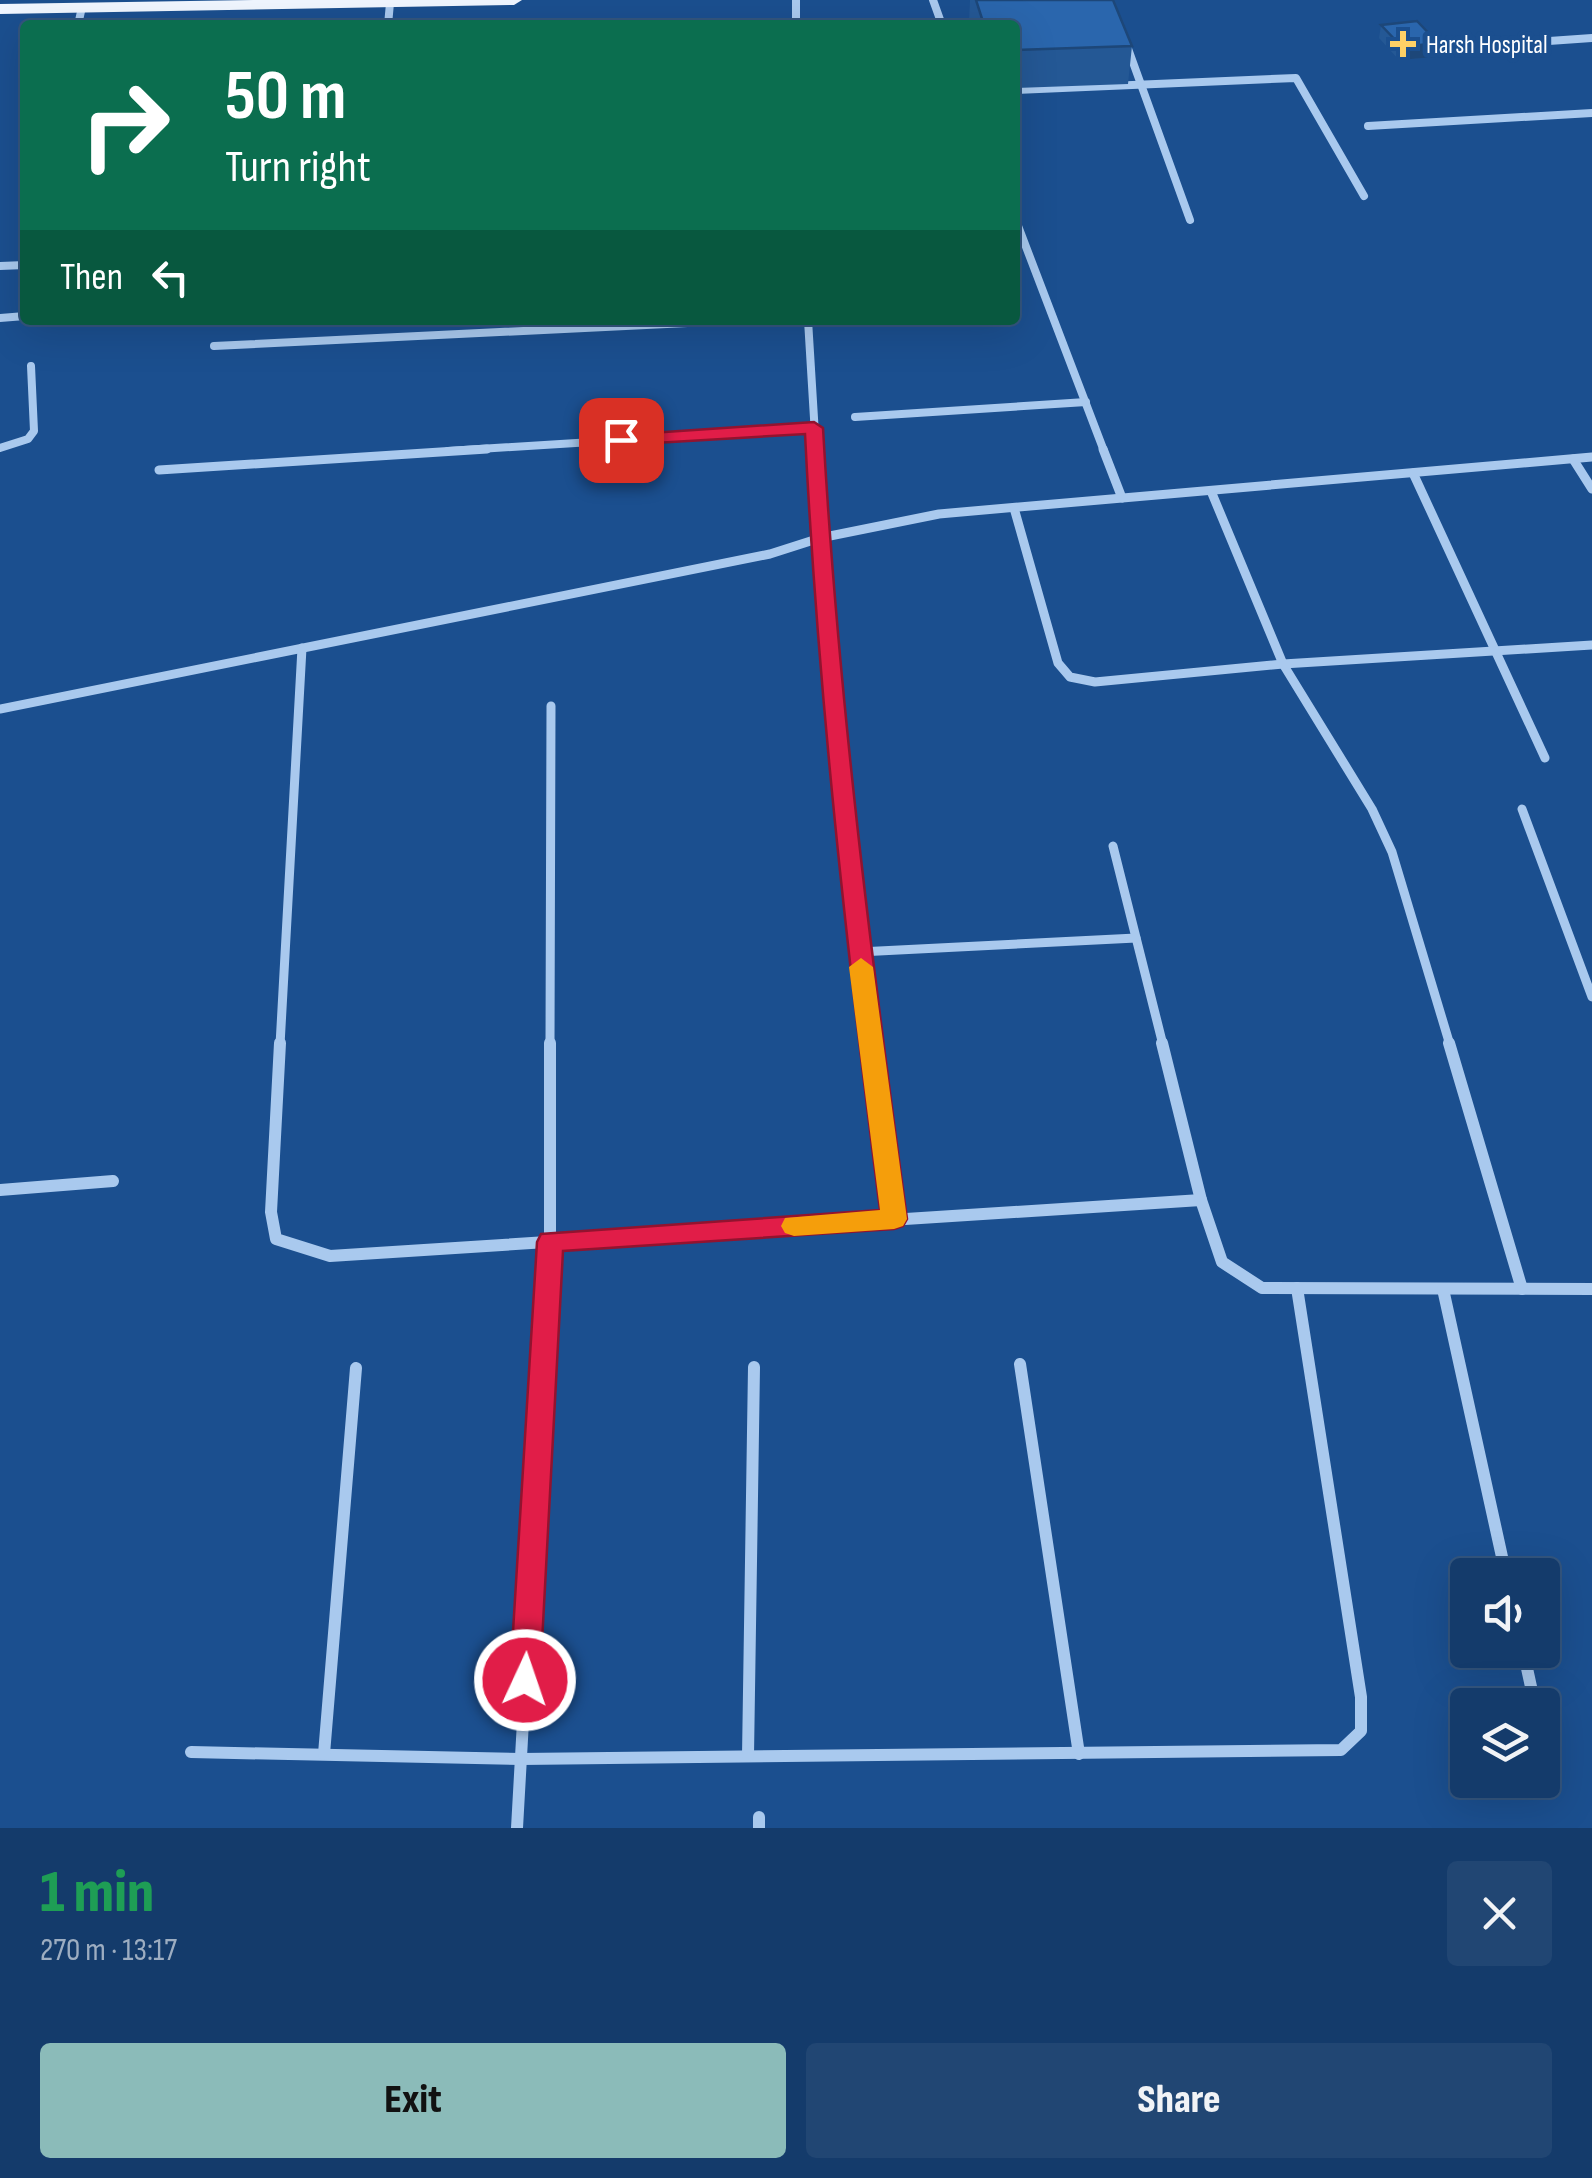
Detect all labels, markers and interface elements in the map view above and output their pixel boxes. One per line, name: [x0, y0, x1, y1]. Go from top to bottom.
place label: Harsh Hospital: [1426, 30, 1548, 61]
marker: Harsh Hospital: [1390, 31, 1416, 57]
text: 50 m: [225, 55, 346, 139]
icon: right: [60, 60, 190, 190]
text: Turn right: [225, 140, 371, 195]
icon: left: [143, 250, 198, 305]
text: Then: [60, 255, 123, 300]
pin: [579, 398, 664, 483]
icon: arrive: [594, 413, 649, 468]
map controls: [1450, 1558, 1560, 1798]
button: sound: [1450, 1558, 1560, 1668]
position arrow: [473, 1628, 577, 1732]
button: layers: [1450, 1688, 1560, 1798]
text: 1 min: [40, 1857, 154, 1929]
button: close: [1447, 1861, 1552, 1966]
text: 270 m · 13:17: [40, 1931, 177, 1970]
button: Exit: [40, 2043, 786, 2158]
button: Share: [806, 2043, 1552, 2158]

